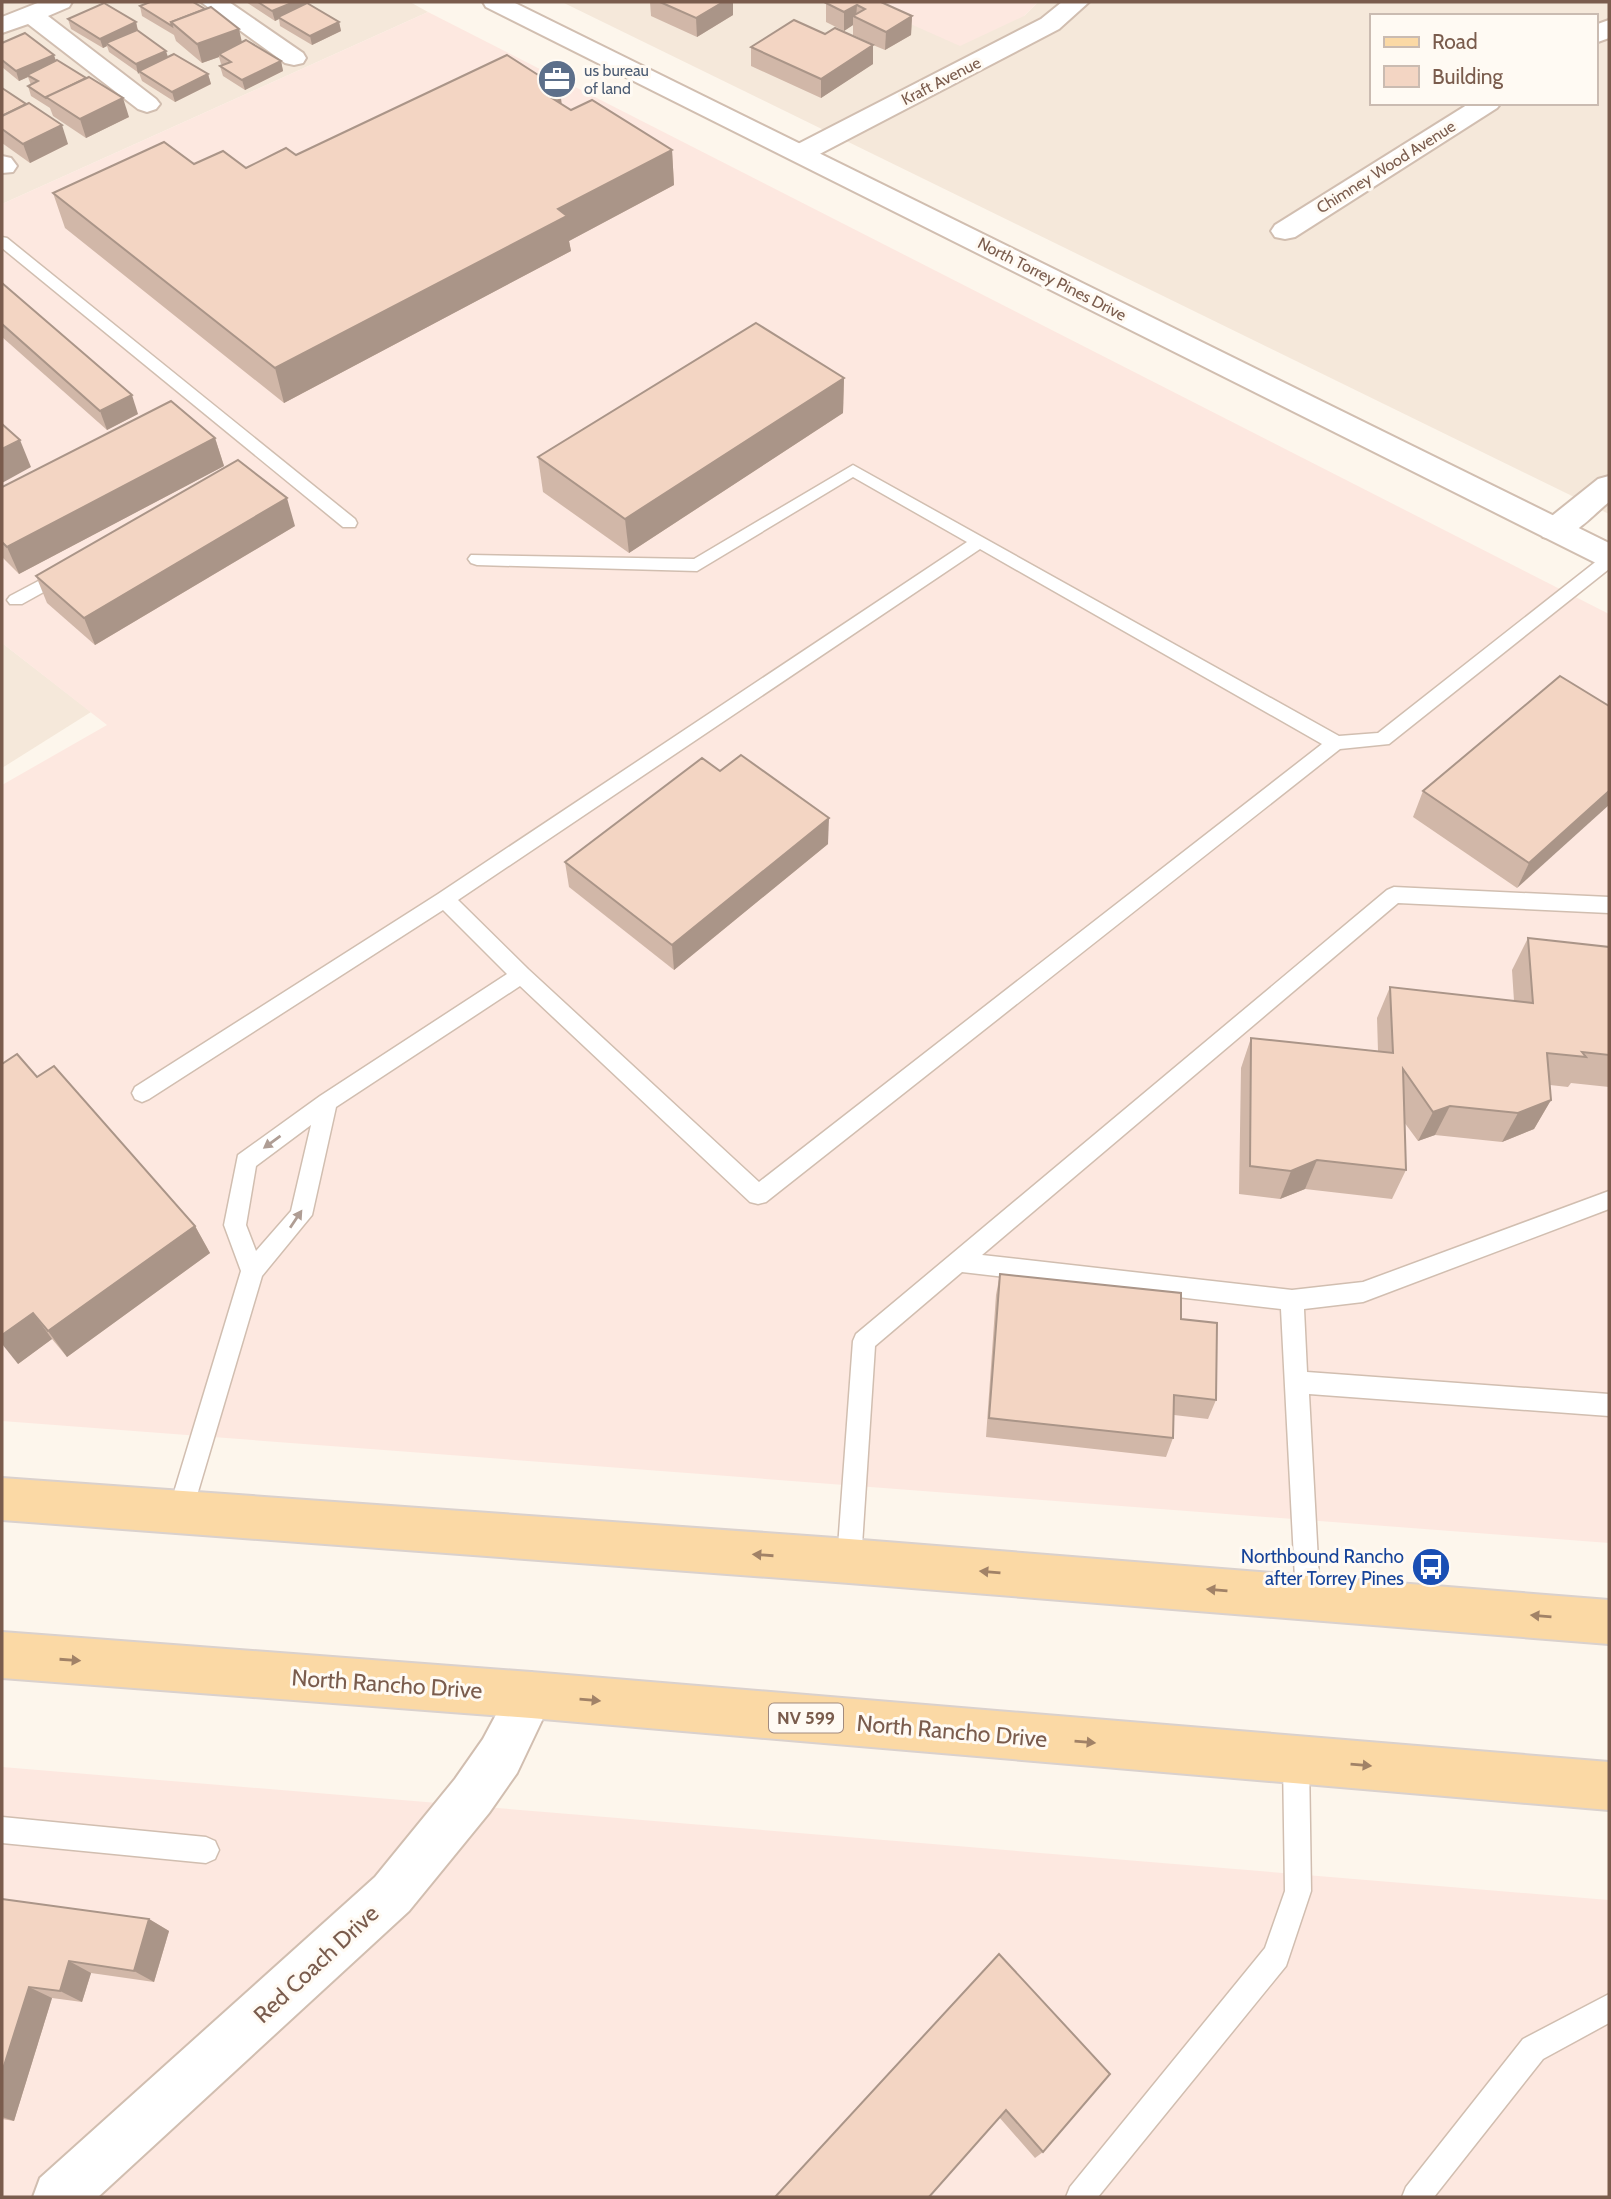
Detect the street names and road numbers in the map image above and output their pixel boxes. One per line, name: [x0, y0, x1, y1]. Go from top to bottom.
street label: Kraft Avenue: [898, 53, 984, 109]
street label: Chimney Wood Avenue: [1313, 117, 1459, 217]
street label: North Torrey Pines Drive: [975, 233, 1129, 325]
street label: North Rancho Drive: [291, 1663, 484, 1705]
road number: NV 599: [769, 1703, 843, 1732]
street label: North Rancho Drive: [856, 1709, 1049, 1753]
street label: Red Coach Drive: [248, 1899, 384, 2029]

